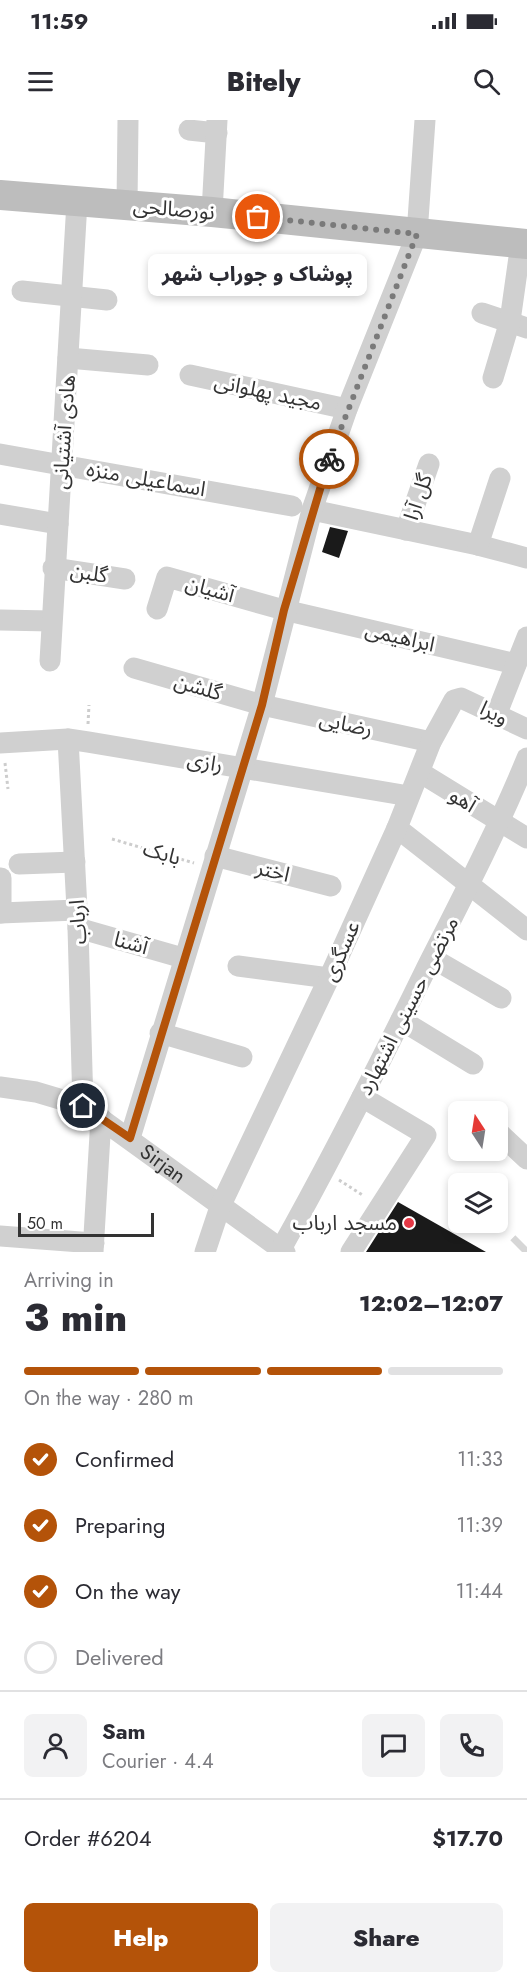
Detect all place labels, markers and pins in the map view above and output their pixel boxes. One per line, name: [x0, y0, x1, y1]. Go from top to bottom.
pin: [232, 191, 283, 242]
callout: پوشاک و جوراب شهر: [148, 253, 368, 295]
pin: [57, 1080, 108, 1131]
place label: مسجد ارباب: [293, 1208, 397, 1238]
marker: مسجد ارباب: [402, 1216, 416, 1230]

